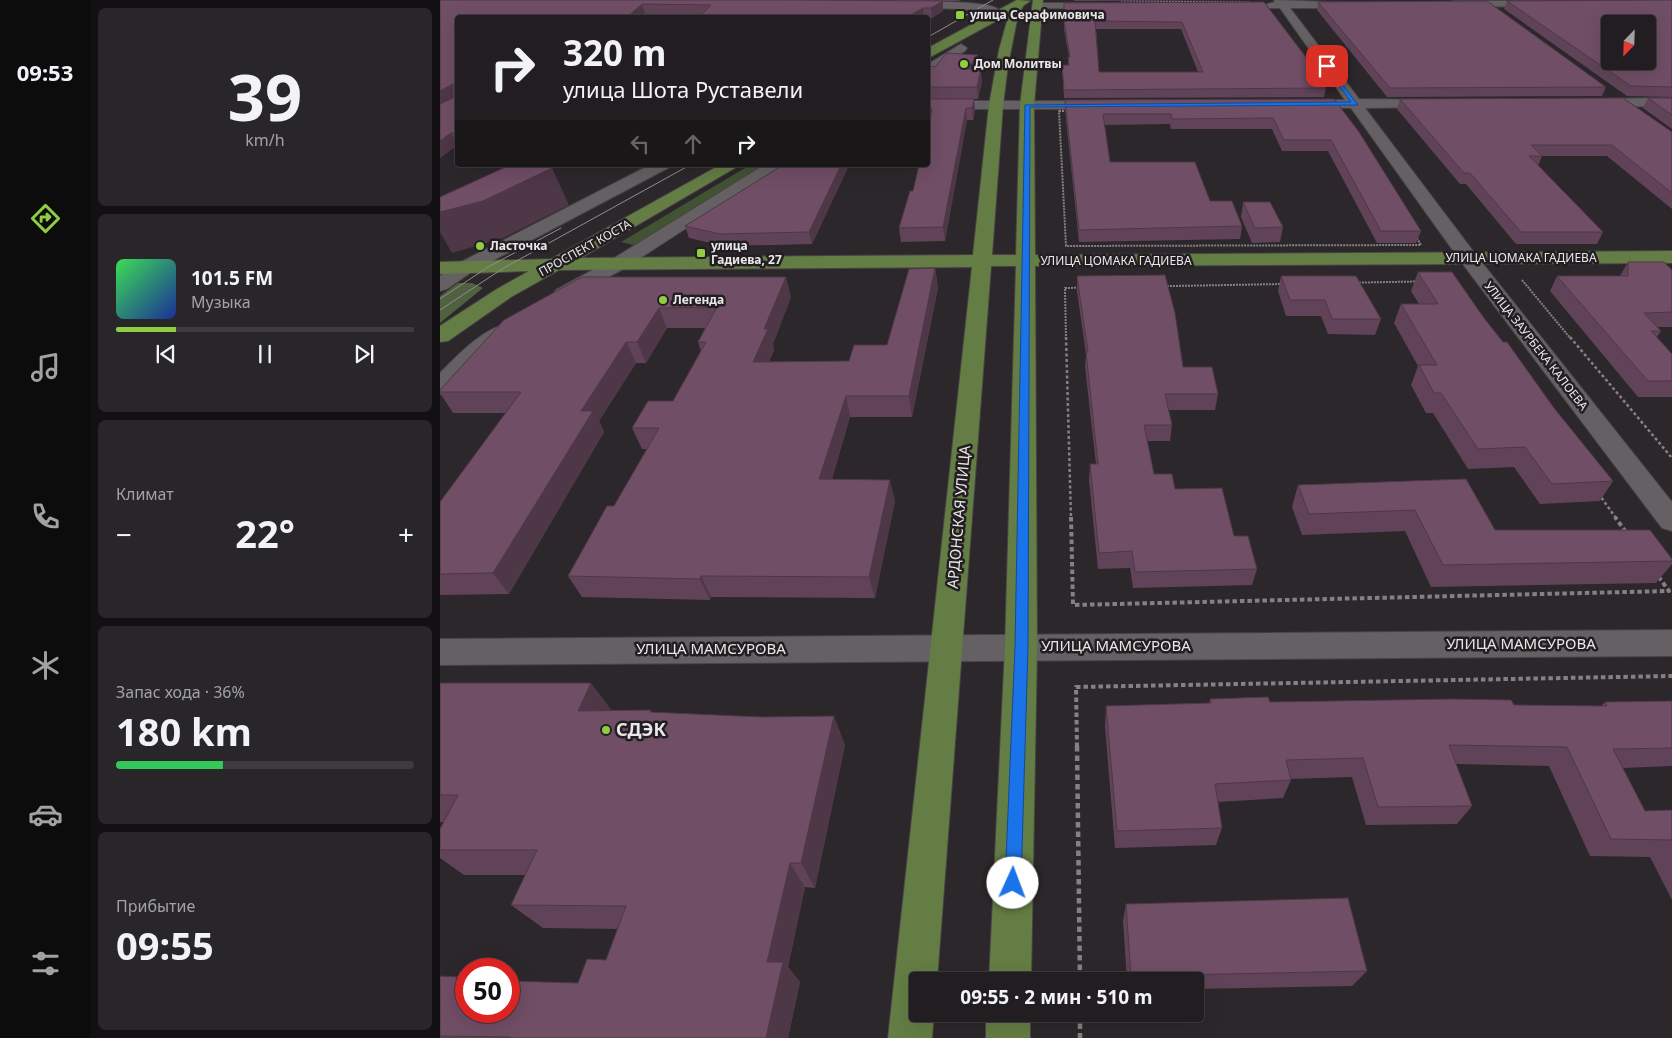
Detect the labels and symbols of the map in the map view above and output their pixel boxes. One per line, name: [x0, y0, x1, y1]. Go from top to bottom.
place label: улица Серафимовича: [969, 6, 1105, 23]
marker: улица Серафимовича: [954, 9, 966, 21]
north arrow: [1601, 15, 1656, 70]
pin: [1306, 45, 1348, 87]
place label: Дом Молитвы: [974, 55, 1062, 72]
marker: Дом Молитвы: [958, 58, 970, 70]
street label: ПРОСПЕКТ КОСТА: [536, 215, 634, 280]
place label: Ласточка: [490, 237, 547, 254]
place label: улица Гадиева, 27: [710, 237, 782, 268]
marker: Ласточка: [474, 240, 486, 252]
marker: улица Гадиева, 27: [695, 247, 707, 259]
street label: УЛИЦА ЦОМАКА ГАДИЕВА: [1445, 249, 1597, 266]
street label: УЛИЦА ЦОМАКА ГАДИЕВА: [1040, 252, 1192, 269]
street label: УЛИЦА ЗАУРБЕКА КАЛОЕВА: [1481, 278, 1592, 414]
place label: Легенда: [673, 291, 724, 308]
marker: Легенда: [657, 294, 669, 306]
street label: АРДОНСКАЯ УЛИЦА: [942, 444, 974, 589]
street label: УЛИЦА МАМСУРОВА: [1446, 633, 1596, 653]
street label: УЛИЦА МАМСУРОВА: [1041, 635, 1191, 655]
street label: УЛИЦА МАМСУРОВА: [636, 638, 786, 658]
place label: СДЭК: [616, 717, 666, 741]
marker: СДЭК: [600, 724, 612, 736]
position arrow: [986, 856, 1038, 908]
speed limit sign: 50: [455, 958, 520, 1023]

